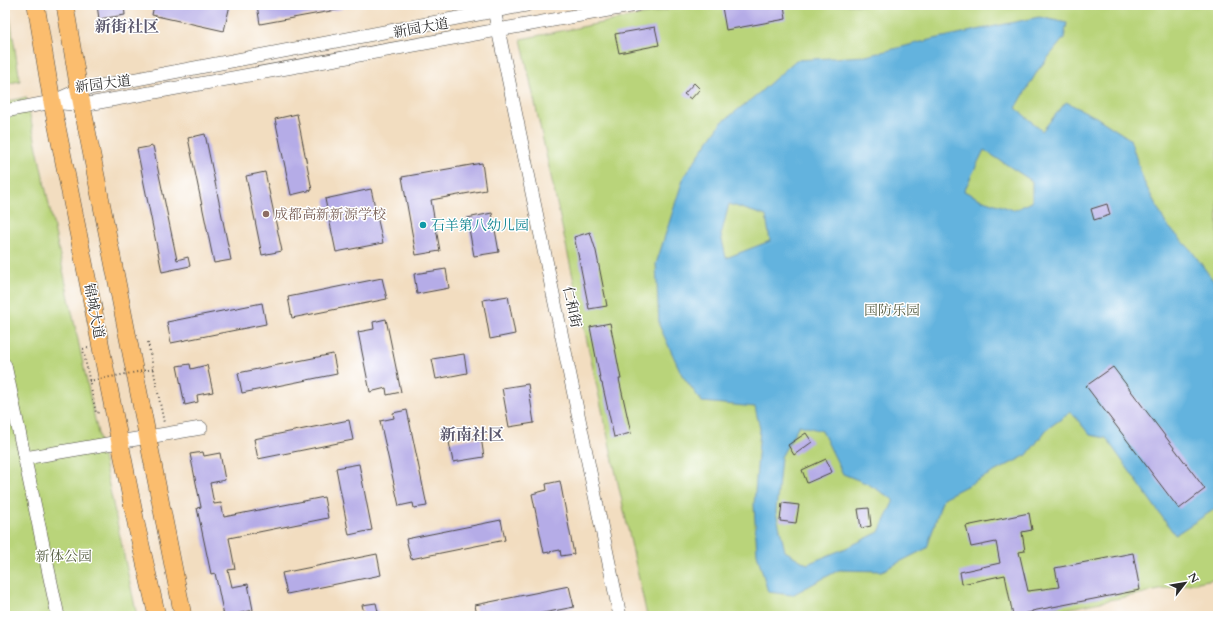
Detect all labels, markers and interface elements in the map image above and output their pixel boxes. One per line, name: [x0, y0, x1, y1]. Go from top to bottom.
street label: 新园大道: [392, 14, 450, 42]
district label: 新街社区: [95, 16, 159, 38]
street label: 新园大道: [74, 71, 132, 97]
place label: 成都高新新源学校: [274, 205, 386, 224]
marker: 成都高新新源学校: [261, 209, 271, 219]
place label: 石羊第八幼儿园: [431, 216, 529, 235]
marker: 石羊第八幼儿园: [418, 220, 428, 230]
street label: 锦城大道: [79, 282, 109, 340]
street label: 仁和街: [558, 284, 586, 330]
park label: 国防乐园: [864, 301, 920, 320]
district label: 新南社区: [440, 424, 504, 446]
park label: 新体公园: [36, 547, 92, 566]
north arrow: [1165, 563, 1205, 603]
text: N: [1184, 570, 1202, 586]

